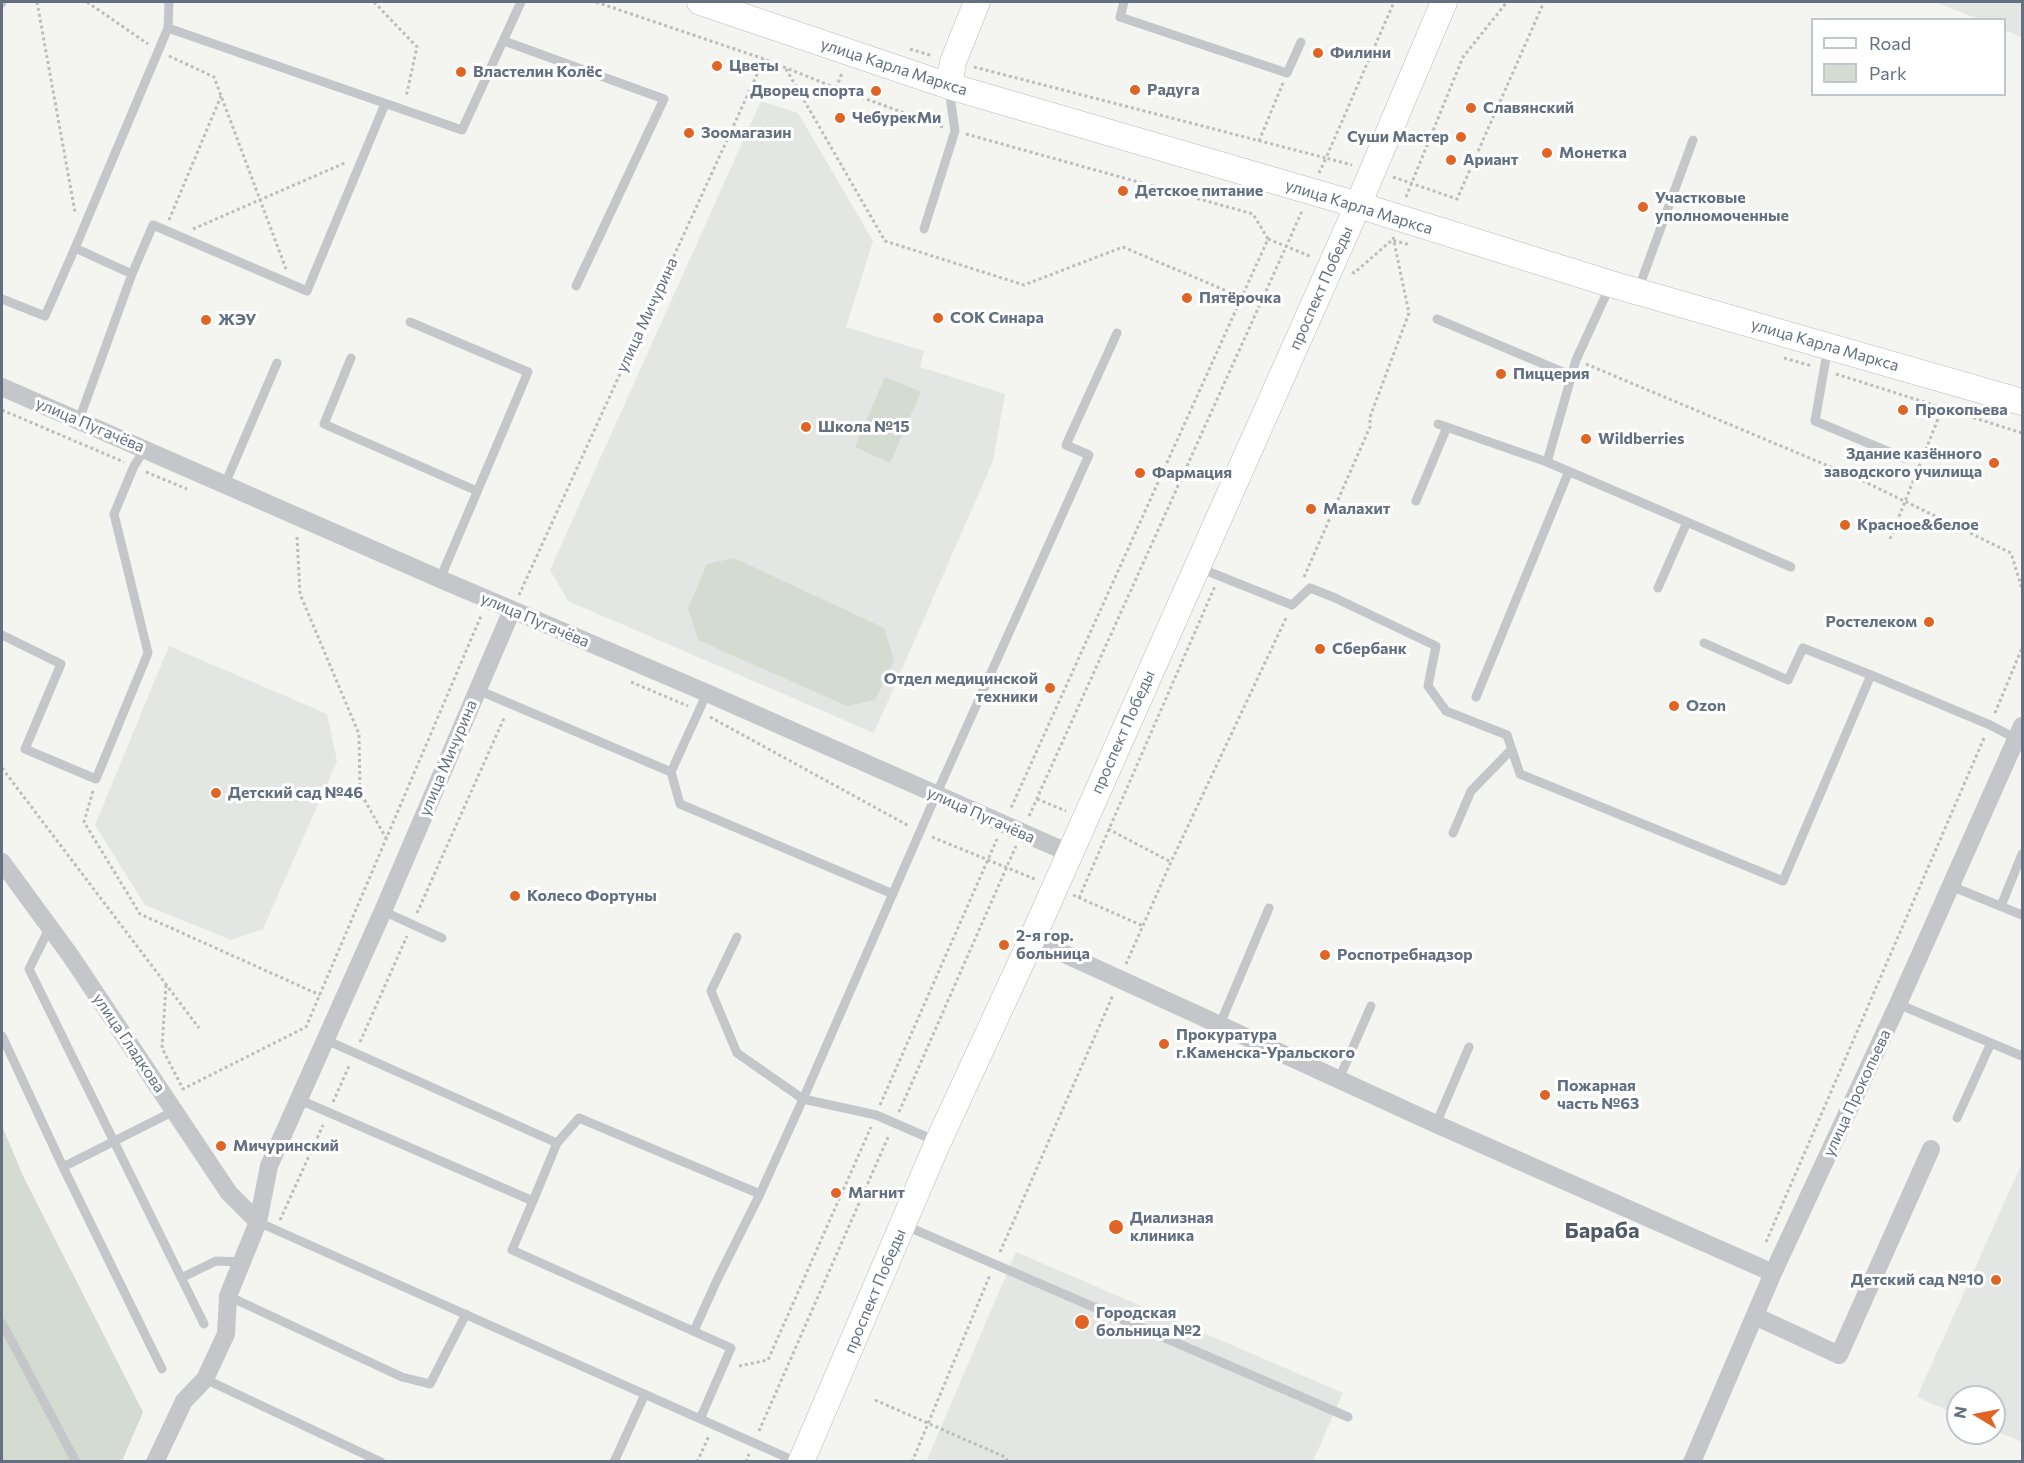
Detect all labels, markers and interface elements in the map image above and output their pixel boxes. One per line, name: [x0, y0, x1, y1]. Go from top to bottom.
legend: [1811, 18, 2006, 96]
text: Road: [1869, 32, 1911, 54]
street label: улица Карла Маркса: [818, 34, 970, 100]
place label: Филини: [1330, 43, 1391, 63]
marker: Филини: [1311, 46, 1325, 60]
place label: Цветы: [729, 56, 779, 76]
marker: Цветы: [710, 59, 724, 73]
place label: Властелин Колёс: [473, 62, 602, 82]
text: Park: [1869, 62, 1907, 84]
marker: Властелин Колёс: [454, 65, 468, 79]
place label: Радуга: [1147, 80, 1200, 100]
place label: Дворец спорта: [750, 81, 864, 101]
marker: Радуга: [1128, 83, 1142, 97]
marker: Дворец спорта: [869, 84, 883, 98]
place label: Славянский: [1483, 98, 1574, 118]
marker: Славянский: [1464, 101, 1478, 115]
place label: ЧебурекМи: [852, 108, 941, 128]
marker: ЧебурекМи: [833, 111, 847, 125]
place label: Зоомагазин: [701, 123, 791, 143]
marker: Зоомагазин: [682, 126, 696, 140]
place label: Суши Мастер: [1347, 127, 1449, 147]
marker: Суши Мастер: [1454, 130, 1468, 144]
place label: Монетка: [1559, 143, 1627, 163]
marker: Монетка: [1540, 146, 1554, 160]
place label: Ариант: [1463, 150, 1519, 170]
marker: Ариант: [1444, 153, 1458, 167]
street label: улица Карла Маркса: [1283, 175, 1435, 239]
place label: Детское питание: [1135, 181, 1263, 201]
marker: Детское питание: [1116, 184, 1130, 198]
place label: Участковые уполномоченные: [1655, 188, 1789, 226]
marker: Участковые уполномоченные: [1636, 200, 1650, 214]
street label: проспект Победы: [1285, 223, 1357, 353]
street label: улица Мичурина: [612, 255, 682, 375]
place label: Пятёрочка: [1199, 288, 1281, 308]
marker: Пятёрочка: [1180, 291, 1194, 305]
place label: СОК Синара: [950, 308, 1044, 328]
place label: ЖЭУ: [218, 310, 256, 330]
marker: СОК Синара: [931, 311, 945, 325]
marker: ЖЭУ: [199, 313, 213, 327]
street label: улица Карла Маркса: [1749, 315, 1901, 375]
place label: Пиццерия: [1513, 364, 1590, 384]
marker: Пиццерия: [1494, 367, 1508, 381]
street label: улица Пугачёва: [33, 393, 147, 457]
place label: Прокопьева: [1915, 400, 2008, 420]
marker: Прокопьева: [1896, 403, 1910, 417]
place label: Школа №15: [818, 417, 910, 437]
marker: Школа №15: [799, 420, 813, 434]
place label: Wildberries: [1598, 429, 1684, 449]
marker: Wildberries: [1579, 432, 1593, 446]
place label: Здание казённого заводского училища: [1824, 444, 1982, 482]
marker: Здание казённого заводского училища: [1987, 456, 2001, 470]
place label: Фармация: [1152, 463, 1232, 483]
marker: Фармация: [1133, 466, 1147, 480]
place label: Малахит: [1323, 499, 1391, 519]
marker: Малахит: [1304, 502, 1318, 516]
place label: Красное&белое: [1857, 515, 1979, 535]
marker: Красное&белое: [1838, 518, 1852, 532]
street label: улица Пугачёва: [478, 588, 592, 652]
place label: Ростелеком: [1825, 612, 1917, 632]
marker: Ростелеком: [1922, 615, 1936, 629]
place label: Сбербанк: [1332, 639, 1407, 659]
marker: Сбербанк: [1313, 642, 1327, 656]
street label: проспект Победы: [1087, 667, 1159, 797]
place label: Отдел медицинской техники: [884, 669, 1038, 707]
marker: Отдел медицинской техники: [1043, 681, 1057, 695]
place label: Ozon: [1686, 696, 1726, 716]
street label: улица Мичурина: [415, 697, 481, 819]
marker: Ozon: [1667, 699, 1681, 713]
place label: Детский сад №46: [228, 783, 363, 803]
street label: улица Пугачёва: [924, 783, 1038, 847]
marker: Детский сад №46: [209, 786, 223, 800]
place label: Колесо Фортуны: [527, 886, 657, 906]
marker: Колесо Фортуны: [508, 889, 522, 903]
place label: 2-я гор. больница: [1016, 926, 1090, 964]
marker: 2-я гор. больница: [997, 938, 1011, 952]
place label: Роспотребнадзор: [1337, 945, 1473, 965]
marker: Роспотребнадзор: [1318, 948, 1332, 962]
street label: улица Гладкова: [89, 990, 169, 1096]
place label: Прокуратура г.Каменска-Уральского: [1176, 1025, 1355, 1063]
street label: улица Прокопьева: [1819, 1026, 1895, 1160]
marker: Прокуратура г.Каменска-Уральского: [1157, 1037, 1171, 1051]
place label: Пожарная часть №63: [1557, 1076, 1639, 1114]
marker: Пожарная часть №63: [1538, 1088, 1552, 1102]
place label: Мичуринский: [233, 1136, 339, 1156]
marker: Мичуринский: [214, 1139, 228, 1153]
place label: Магнит: [848, 1183, 905, 1203]
marker: Магнит: [829, 1186, 843, 1200]
place label: Диализная клиника: [1130, 1208, 1214, 1246]
marker: Диализная клиника: [1107, 1218, 1125, 1236]
district label: Бараба: [1565, 1218, 1639, 1244]
street label: проспект Победы: [840, 1226, 910, 1356]
place label: Детский сад №10: [1851, 1270, 1984, 1290]
marker: Детский сад №10: [1989, 1273, 2003, 1287]
place label: Городская больница №2: [1096, 1303, 1201, 1341]
marker: Городская больница №2: [1073, 1313, 1091, 1331]
north arrow: [1946, 1385, 2006, 1445]
text: N: [1949, 1405, 1970, 1420]

